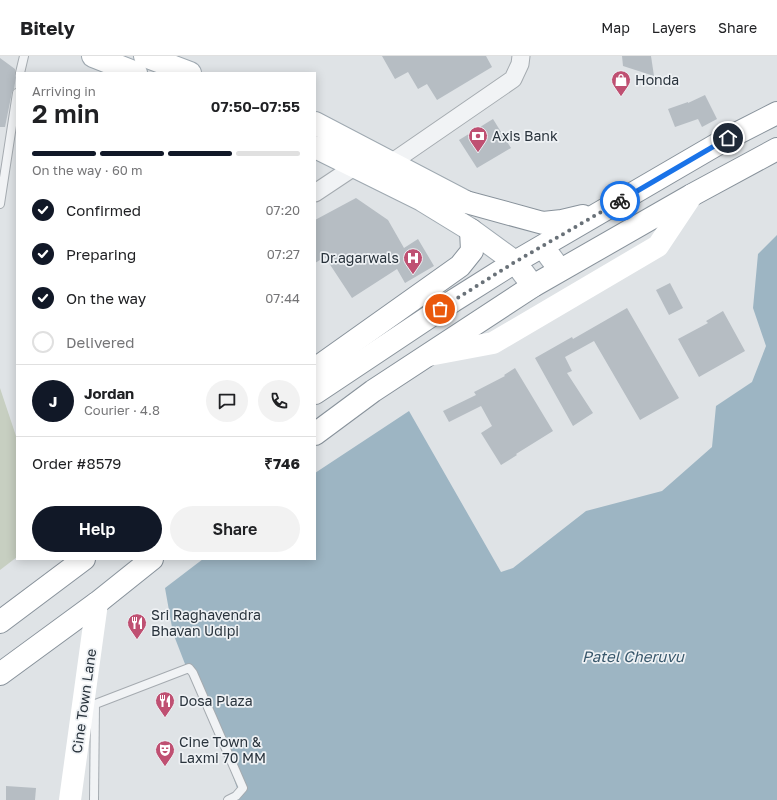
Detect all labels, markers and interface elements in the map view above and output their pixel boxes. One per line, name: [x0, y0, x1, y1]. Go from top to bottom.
text: Bitely: [20, 16, 75, 39]
text: Map: [601, 19, 630, 36]
text: Layers: [652, 19, 696, 36]
text: Share: [718, 19, 757, 36]
shop icon: Honda: [610, 69, 632, 97]
place label: Honda: [635, 71, 679, 88]
text: Arriving in: [32, 83, 96, 99]
text: 07:50–07:55: [211, 97, 300, 115]
text: 2 min: [32, 98, 100, 129]
pin: [711, 121, 745, 155]
bank icon: Axis Bank: [467, 125, 489, 153]
place label: Axis Bank: [492, 127, 558, 144]
icon: home: [717, 127, 739, 149]
text: On the way · 60 m: [32, 162, 143, 178]
courier: [600, 181, 640, 221]
icon: bike: [609, 190, 631, 212]
icon: check: [32, 199, 54, 221]
text: Confirmed: [66, 201, 141, 219]
text: 07:20: [266, 202, 300, 218]
icon: check: [32, 243, 54, 265]
text: Preparing: [66, 245, 136, 263]
text: 07:27: [267, 246, 300, 262]
hospital icon: Dr.agarwals: [402, 247, 424, 275]
place label: Dr.agarwals: [320, 249, 399, 266]
icon: check: [32, 287, 54, 309]
text: On the way: [66, 289, 146, 307]
text: 07:44: [265, 290, 300, 306]
pin: [423, 292, 457, 326]
icon: bag: [429, 298, 451, 320]
text: Delivered: [66, 333, 134, 351]
button: chat: [206, 380, 248, 422]
button: phone: [258, 380, 300, 422]
text: Jordan: [84, 384, 134, 402]
text: J: [49, 392, 57, 410]
text: Courier · 4.8: [84, 402, 160, 418]
text: Order #8579: [32, 454, 121, 472]
text: ₹746: [264, 454, 300, 472]
button: Help: [32, 506, 162, 552]
button: Share: [170, 506, 300, 552]
place label: Sri Raghavendra Bhavan Udipi: [151, 606, 261, 639]
restaurant icon: Sri Raghavendra Bhavan Udipi: [126, 612, 148, 640]
water label: Patel Cheruvu: [582, 647, 685, 665]
street label: Cine Town Lane: [68, 648, 99, 754]
restaurant icon: Dosa Plaza: [154, 690, 176, 718]
place label: Dosa Plaza: [179, 692, 253, 709]
place label: Cine Town & Laxmi 70 MM: [179, 733, 266, 766]
theatre icon: Cine Town & Laxmi 70 MM: [154, 739, 176, 767]

